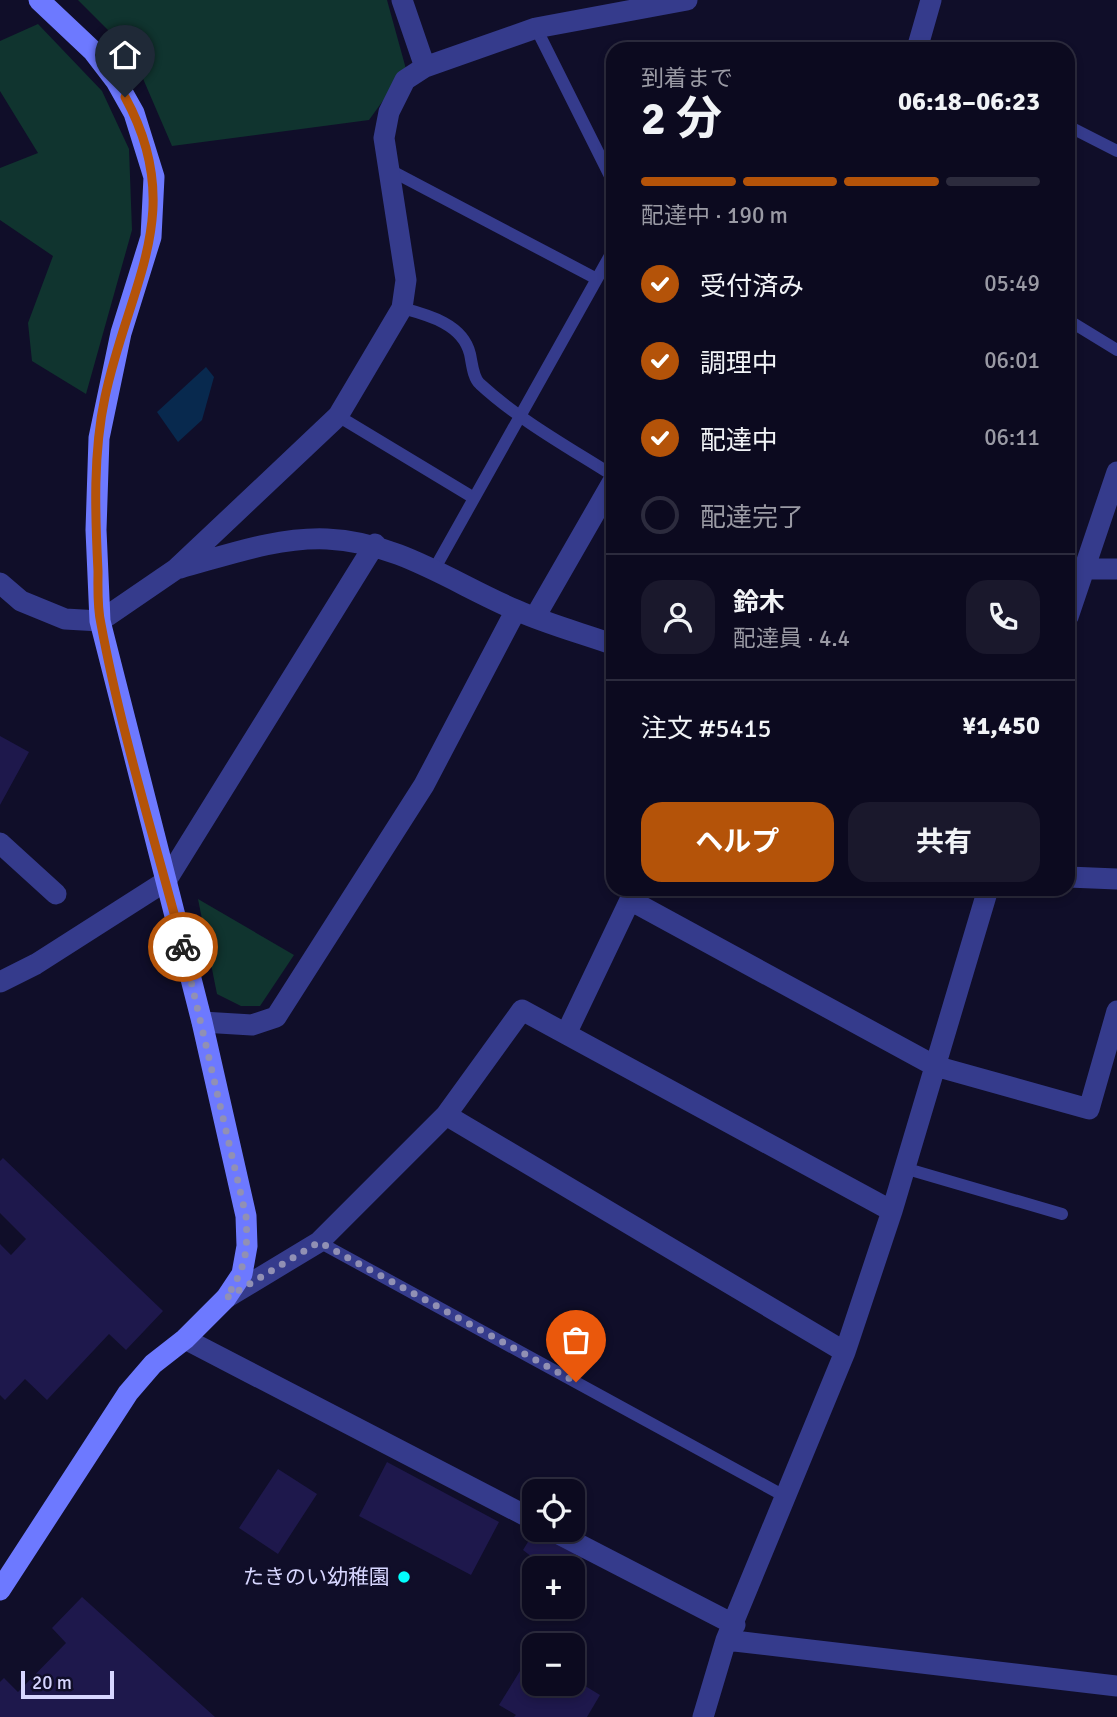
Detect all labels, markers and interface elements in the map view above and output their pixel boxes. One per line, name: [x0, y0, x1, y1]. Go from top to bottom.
pin: [95, 25, 155, 97]
icon: home: [106, 36, 144, 74]
text: 到着まで: [641, 64, 733, 93]
text: 06:18–06:23: [898, 86, 1040, 118]
text: 2 分: [641, 91, 722, 147]
text: 配達中 · 190 m: [641, 201, 788, 230]
icon: check: [641, 265, 679, 303]
text: 05:49: [984, 269, 1040, 298]
text: 受付済み: [700, 271, 804, 303]
icon: check: [641, 342, 679, 380]
text: 06:01: [984, 346, 1040, 375]
text: 調理中: [700, 348, 778, 380]
icon: check: [641, 419, 679, 457]
text: 06:11: [984, 423, 1040, 452]
text: 配達中: [700, 425, 778, 457]
text: 配達完了: [700, 502, 804, 534]
button: person: [641, 580, 715, 654]
button: phone: [966, 580, 1040, 654]
text: 鈴木: [733, 587, 785, 619]
text: 配達員 · 4.4: [733, 624, 850, 653]
text: ¥1,450: [962, 710, 1040, 742]
text: 注文 #5415: [641, 713, 772, 745]
button: ヘルプ: [641, 802, 834, 882]
button: 共有: [848, 802, 1040, 882]
courier: [148, 912, 218, 982]
icon: bike: [164, 928, 202, 966]
pin: [546, 1310, 606, 1382]
icon: bag: [557, 1321, 595, 1359]
map controls: [522, 1479, 585, 1696]
button: locate: [522, 1479, 585, 1542]
button: +: [522, 1556, 585, 1619]
place label: たきのい幼稚園: [243, 1564, 390, 1590]
marker: たきのい幼稚園: [396, 1569, 412, 1585]
button: −: [522, 1633, 585, 1696]
scale bar: [21, 1668, 114, 1700]
text: 20 m: [32, 1671, 72, 1695]

